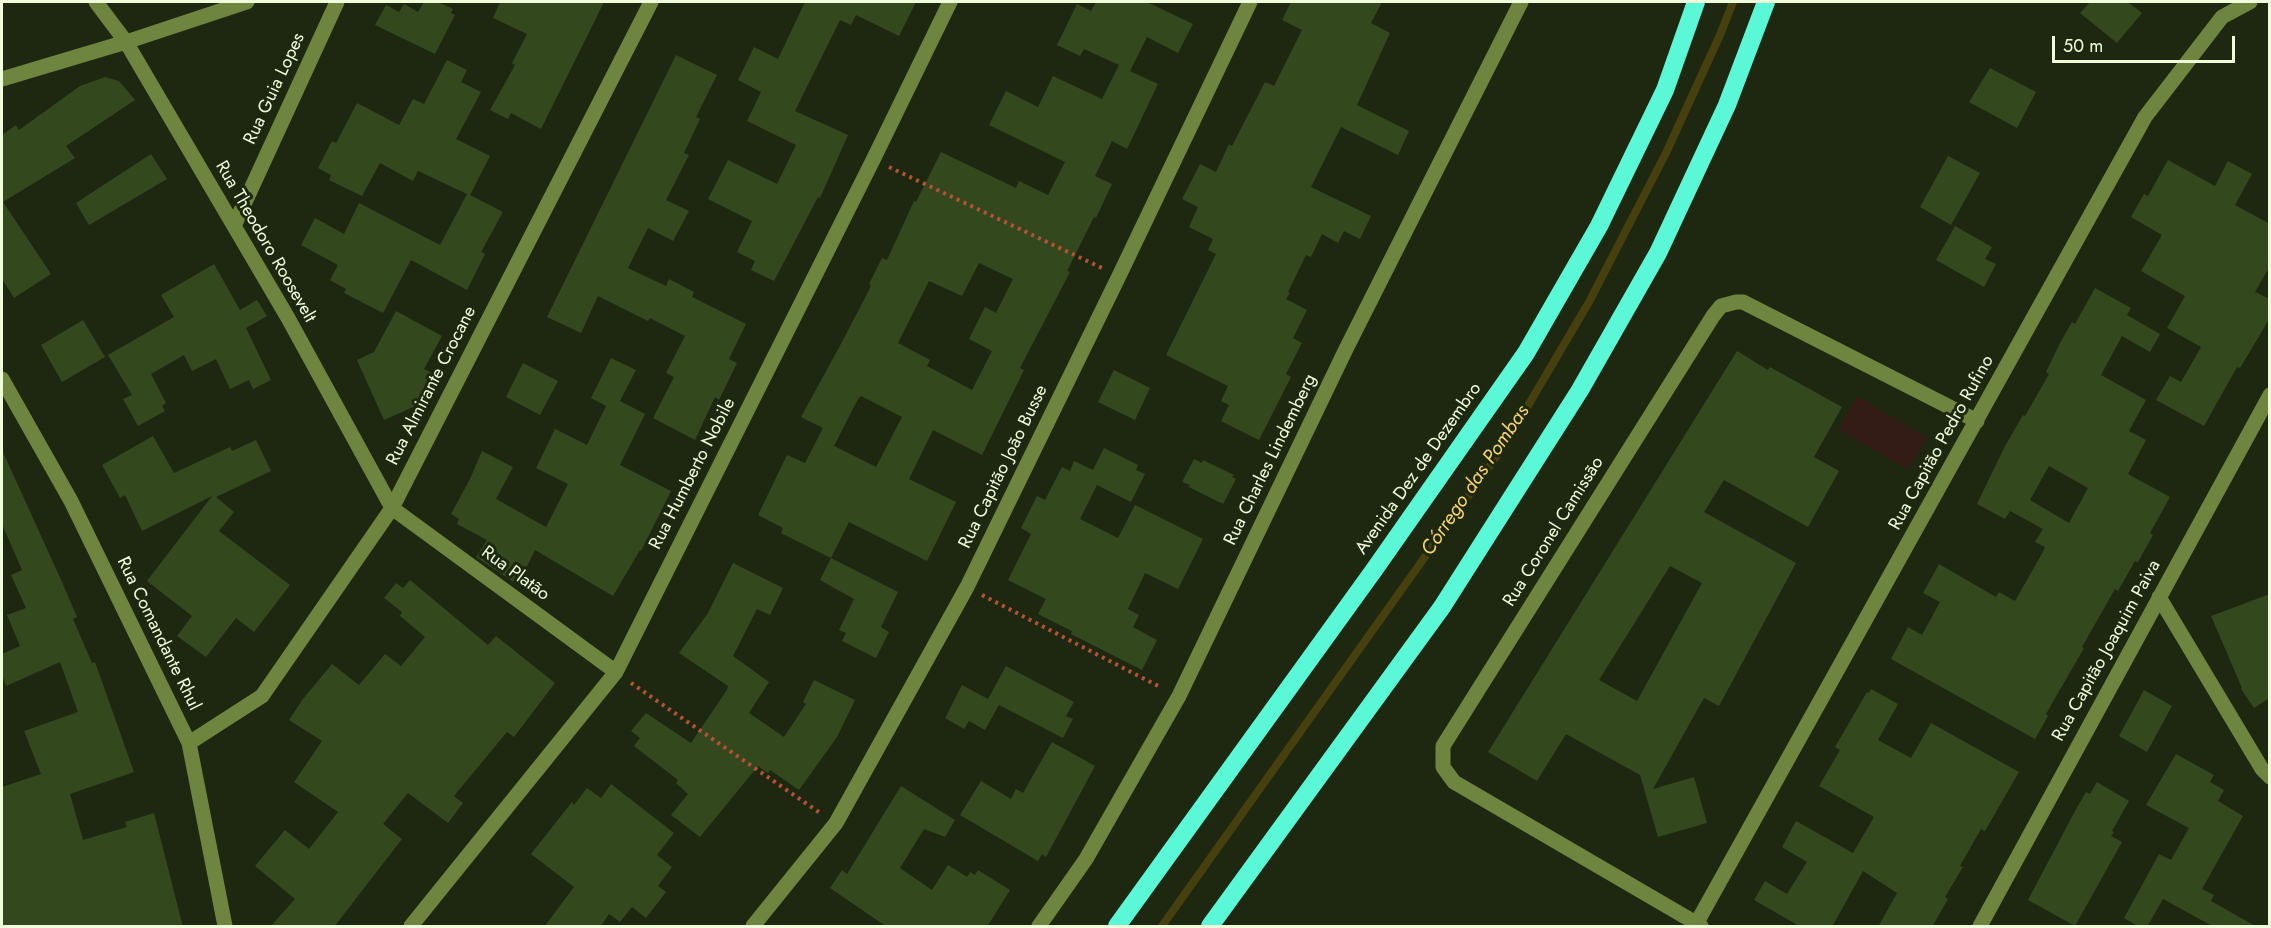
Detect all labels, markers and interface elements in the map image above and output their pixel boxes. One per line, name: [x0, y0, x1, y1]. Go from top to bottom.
scale bar: [2055, 24, 2238, 62]
street label: Rua Guia Lopes: [240, 30, 310, 148]
text: 50 m: [2063, 33, 2103, 59]
street label: Rua Theodoro Roosevelt: [210, 157, 320, 327]
street label: Rua Almirante Crocane: [383, 303, 481, 469]
street label: Rua Capitão Pedro Rufino: [1885, 352, 1999, 534]
street label: Rua Charles Lindemberg: [1220, 371, 1322, 549]
street label: Avenida Dez de Dezembro: [1351, 379, 1487, 559]
street label: Rua Capitão João Busse: [955, 382, 1053, 552]
street label: Rua Humberto Nobile: [645, 395, 741, 553]
water label: Córrego das Pombas: [1417, 401, 1535, 561]
street label: Rua Coronel Camissão: [1499, 453, 1609, 611]
street label: Rua Platão: [477, 542, 553, 606]
street label: Rua Comandante Rhul: [111, 554, 205, 714]
street label: Rua Capitão Joaquim Paiva: [2048, 557, 2166, 745]

